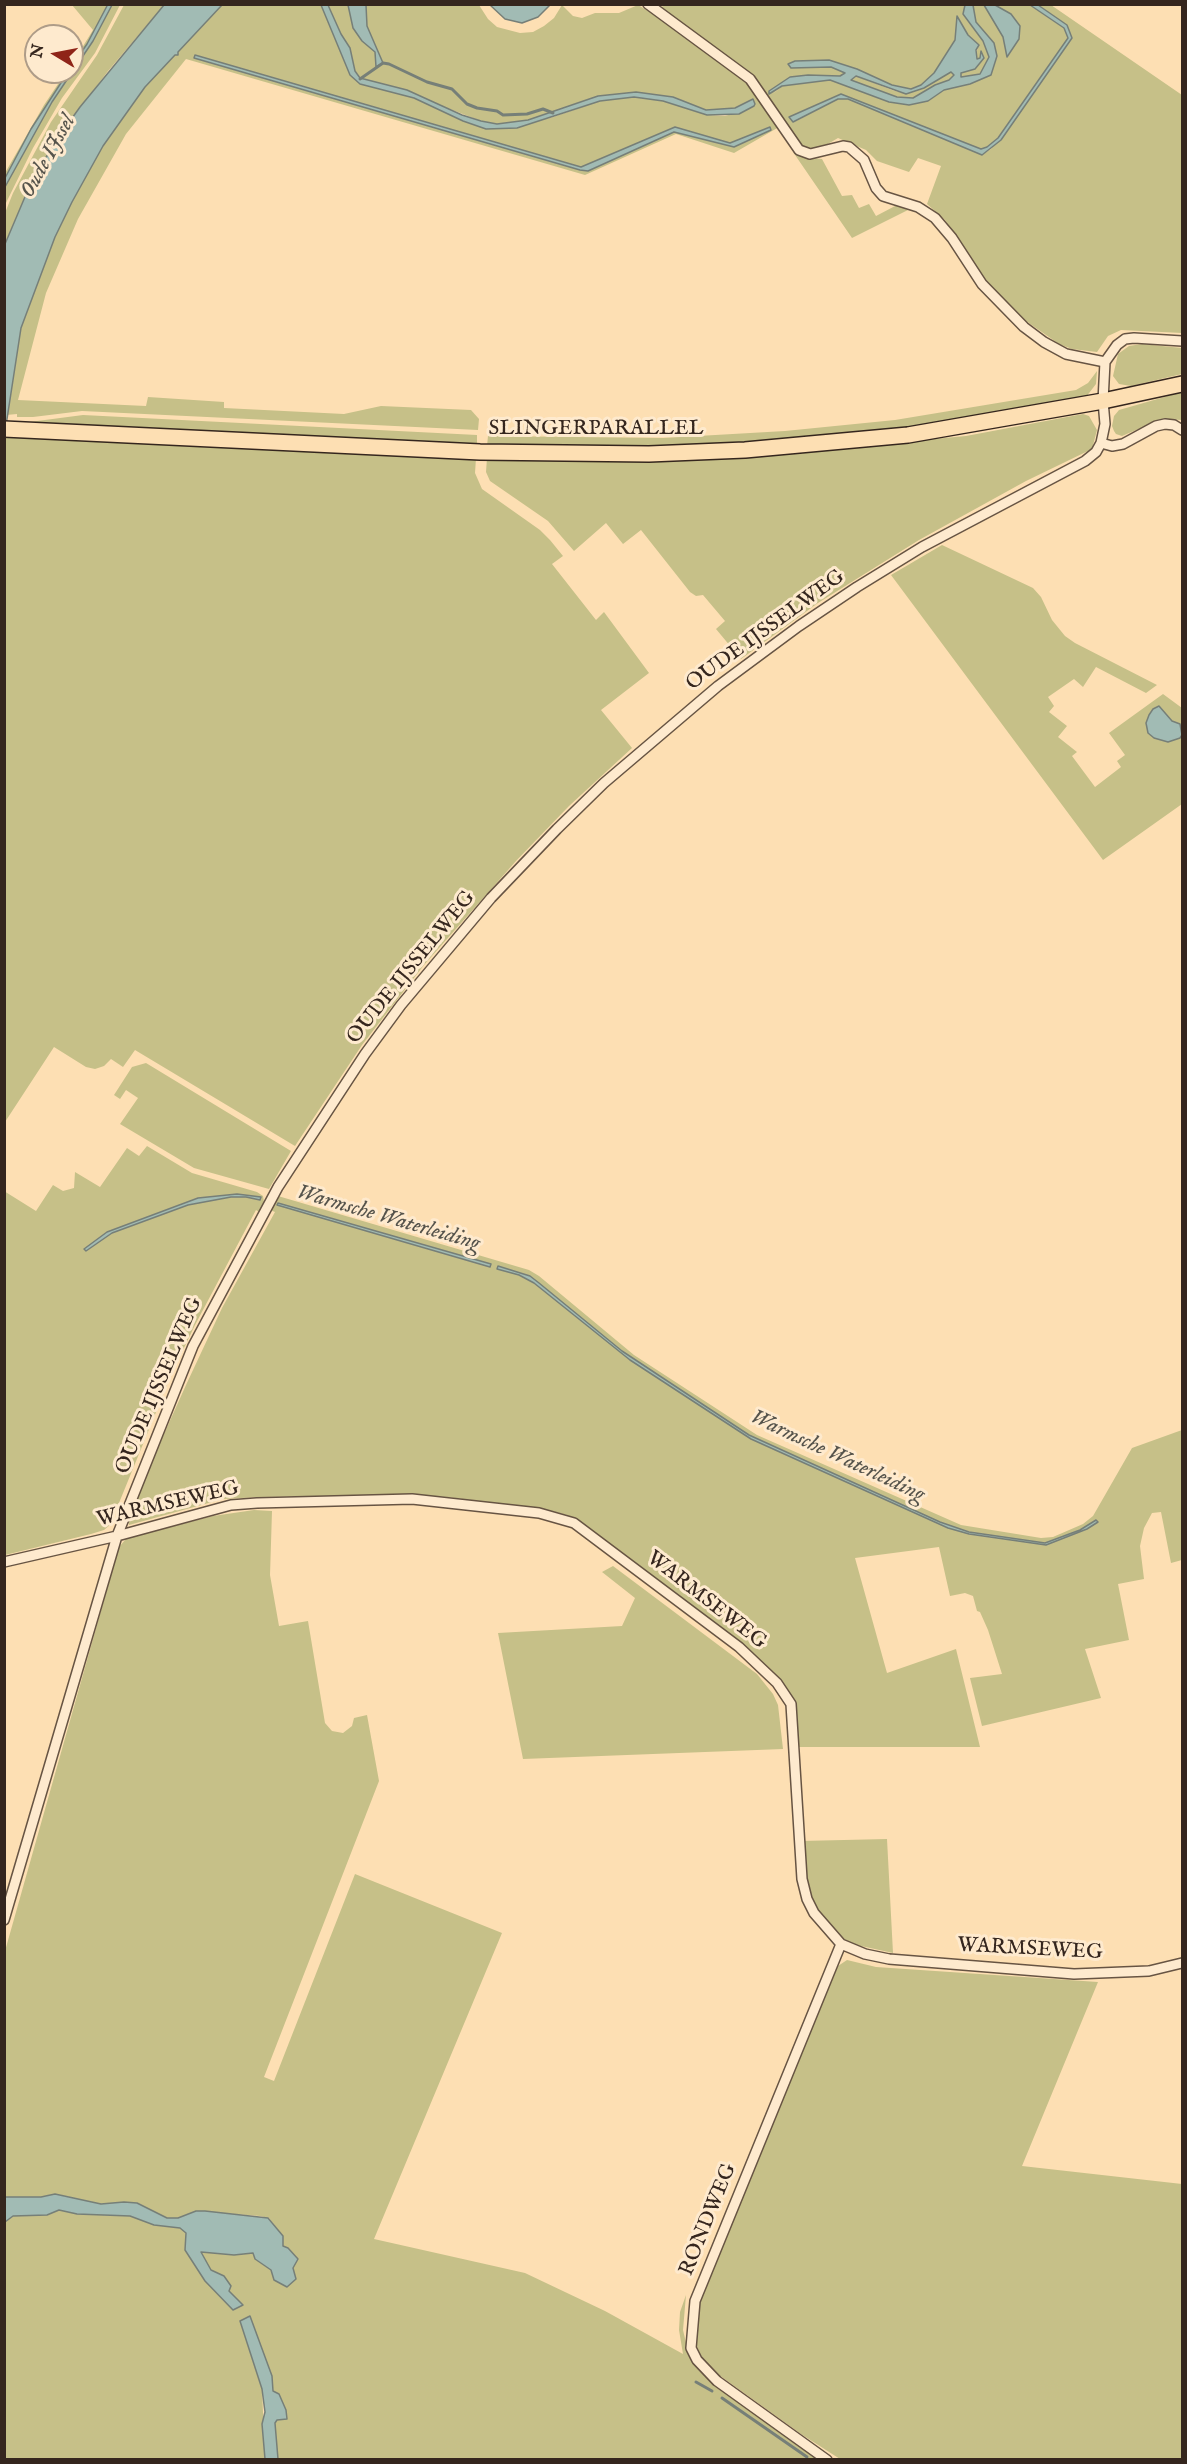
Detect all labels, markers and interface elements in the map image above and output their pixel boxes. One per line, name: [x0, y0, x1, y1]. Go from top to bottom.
north arrow: [24, 24, 84, 84]
text: N: [27, 43, 49, 60]
water label: Oude IJssel: [15, 111, 83, 203]
street label: SLINGERPARALLEL: [489, 417, 703, 443]
street label: OUDE IJSSELWEG: [682, 565, 850, 697]
street label: OUDE IJSSELWEG: [342, 886, 482, 1050]
water label: Warmsche Waterleiding: [293, 1180, 483, 1258]
street label: OUDE IJSSELWEG: [111, 1294, 209, 1478]
water label: Warmsche Waterleiding: [746, 1405, 928, 1509]
street label: WARMSEWEG: [94, 1476, 242, 1534]
street label: WARMSEWEG: [641, 1546, 771, 1656]
street label: WARMSEWEG: [957, 1934, 1103, 1966]
street label: RONDWEG: [675, 2160, 743, 2280]

